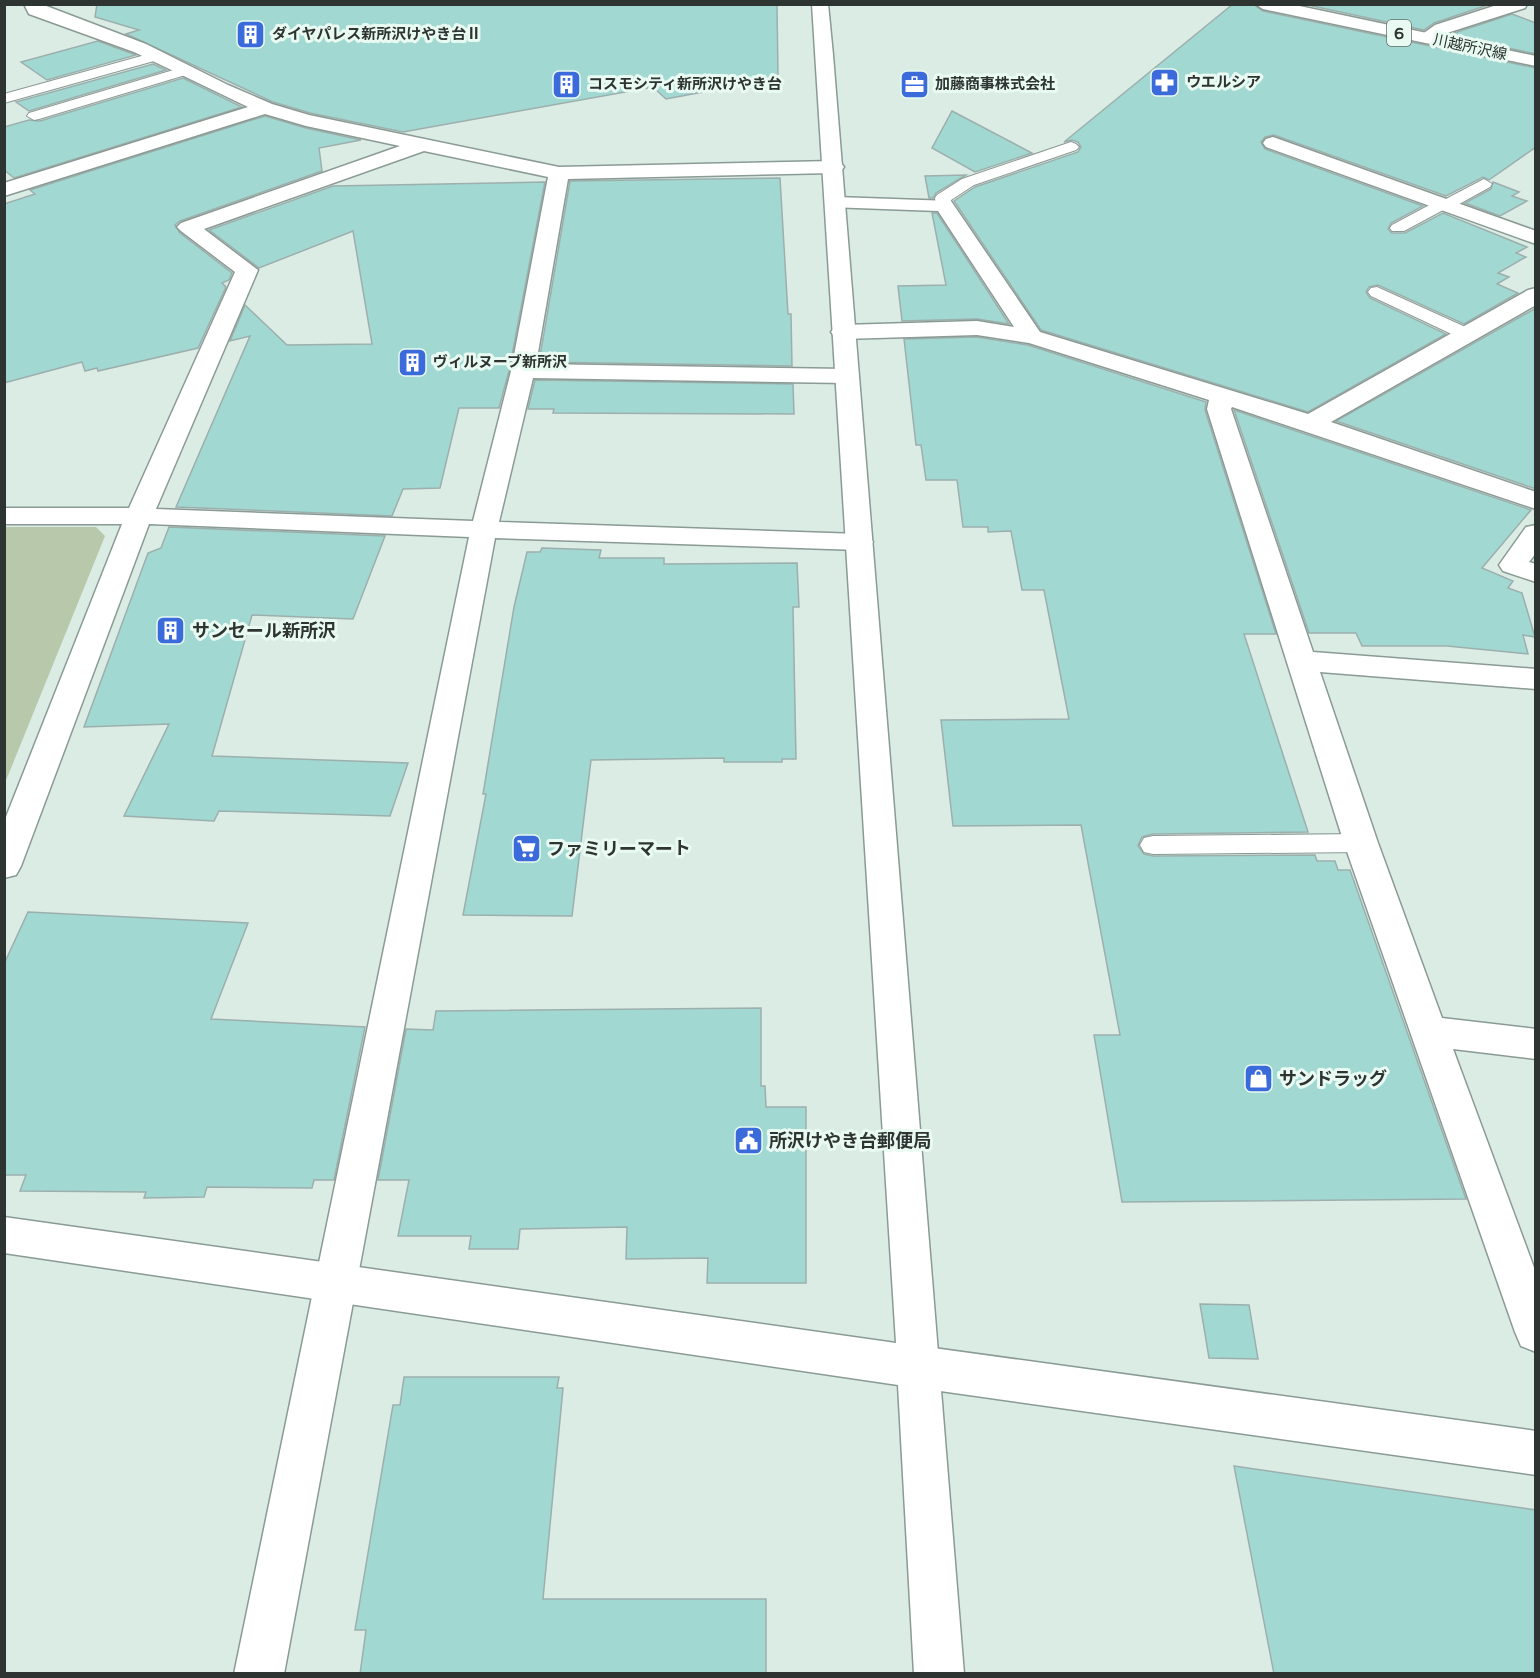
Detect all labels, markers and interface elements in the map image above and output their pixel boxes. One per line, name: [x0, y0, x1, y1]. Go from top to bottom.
building icon: ダイヤパレス新所沢けやき台Ⅱ: [235, 18, 267, 50]
road number: 6: [1387, 20, 1411, 46]
place label: ダイヤパレス新所沢けやき台Ⅱ: [272, 25, 481, 43]
street label: 川越所沢線: [1431, 30, 1509, 64]
pharmacy icon: ウエルシア: [1149, 66, 1181, 98]
building icon: コスモシティ新所沢けやき台: [551, 68, 583, 100]
office icon: 加藤商事株式会社: [898, 68, 930, 100]
place label: ウエルシア: [1186, 73, 1261, 91]
place label: コスモシティ新所沢けやき台: [588, 75, 782, 93]
place label: 加藤商事株式会社: [935, 75, 1055, 93]
building icon: ヴィルヌーブ新所沢: [396, 346, 428, 378]
place label: ヴィルヌーブ新所沢: [433, 353, 567, 371]
building icon: サンセール新所沢: [155, 615, 187, 647]
place label: サンセール新所沢: [192, 620, 336, 642]
supermarket icon: ファミリーマート: [510, 833, 542, 865]
place label: ファミリーマート: [547, 838, 691, 860]
shop icon: サンドラッグ: [1242, 1063, 1274, 1095]
place label: サンドラッグ: [1279, 1068, 1387, 1090]
public building icon: 所沢けやき台郵便局: [732, 1125, 764, 1157]
place label: 所沢けやき台郵便局: [769, 1130, 931, 1152]

